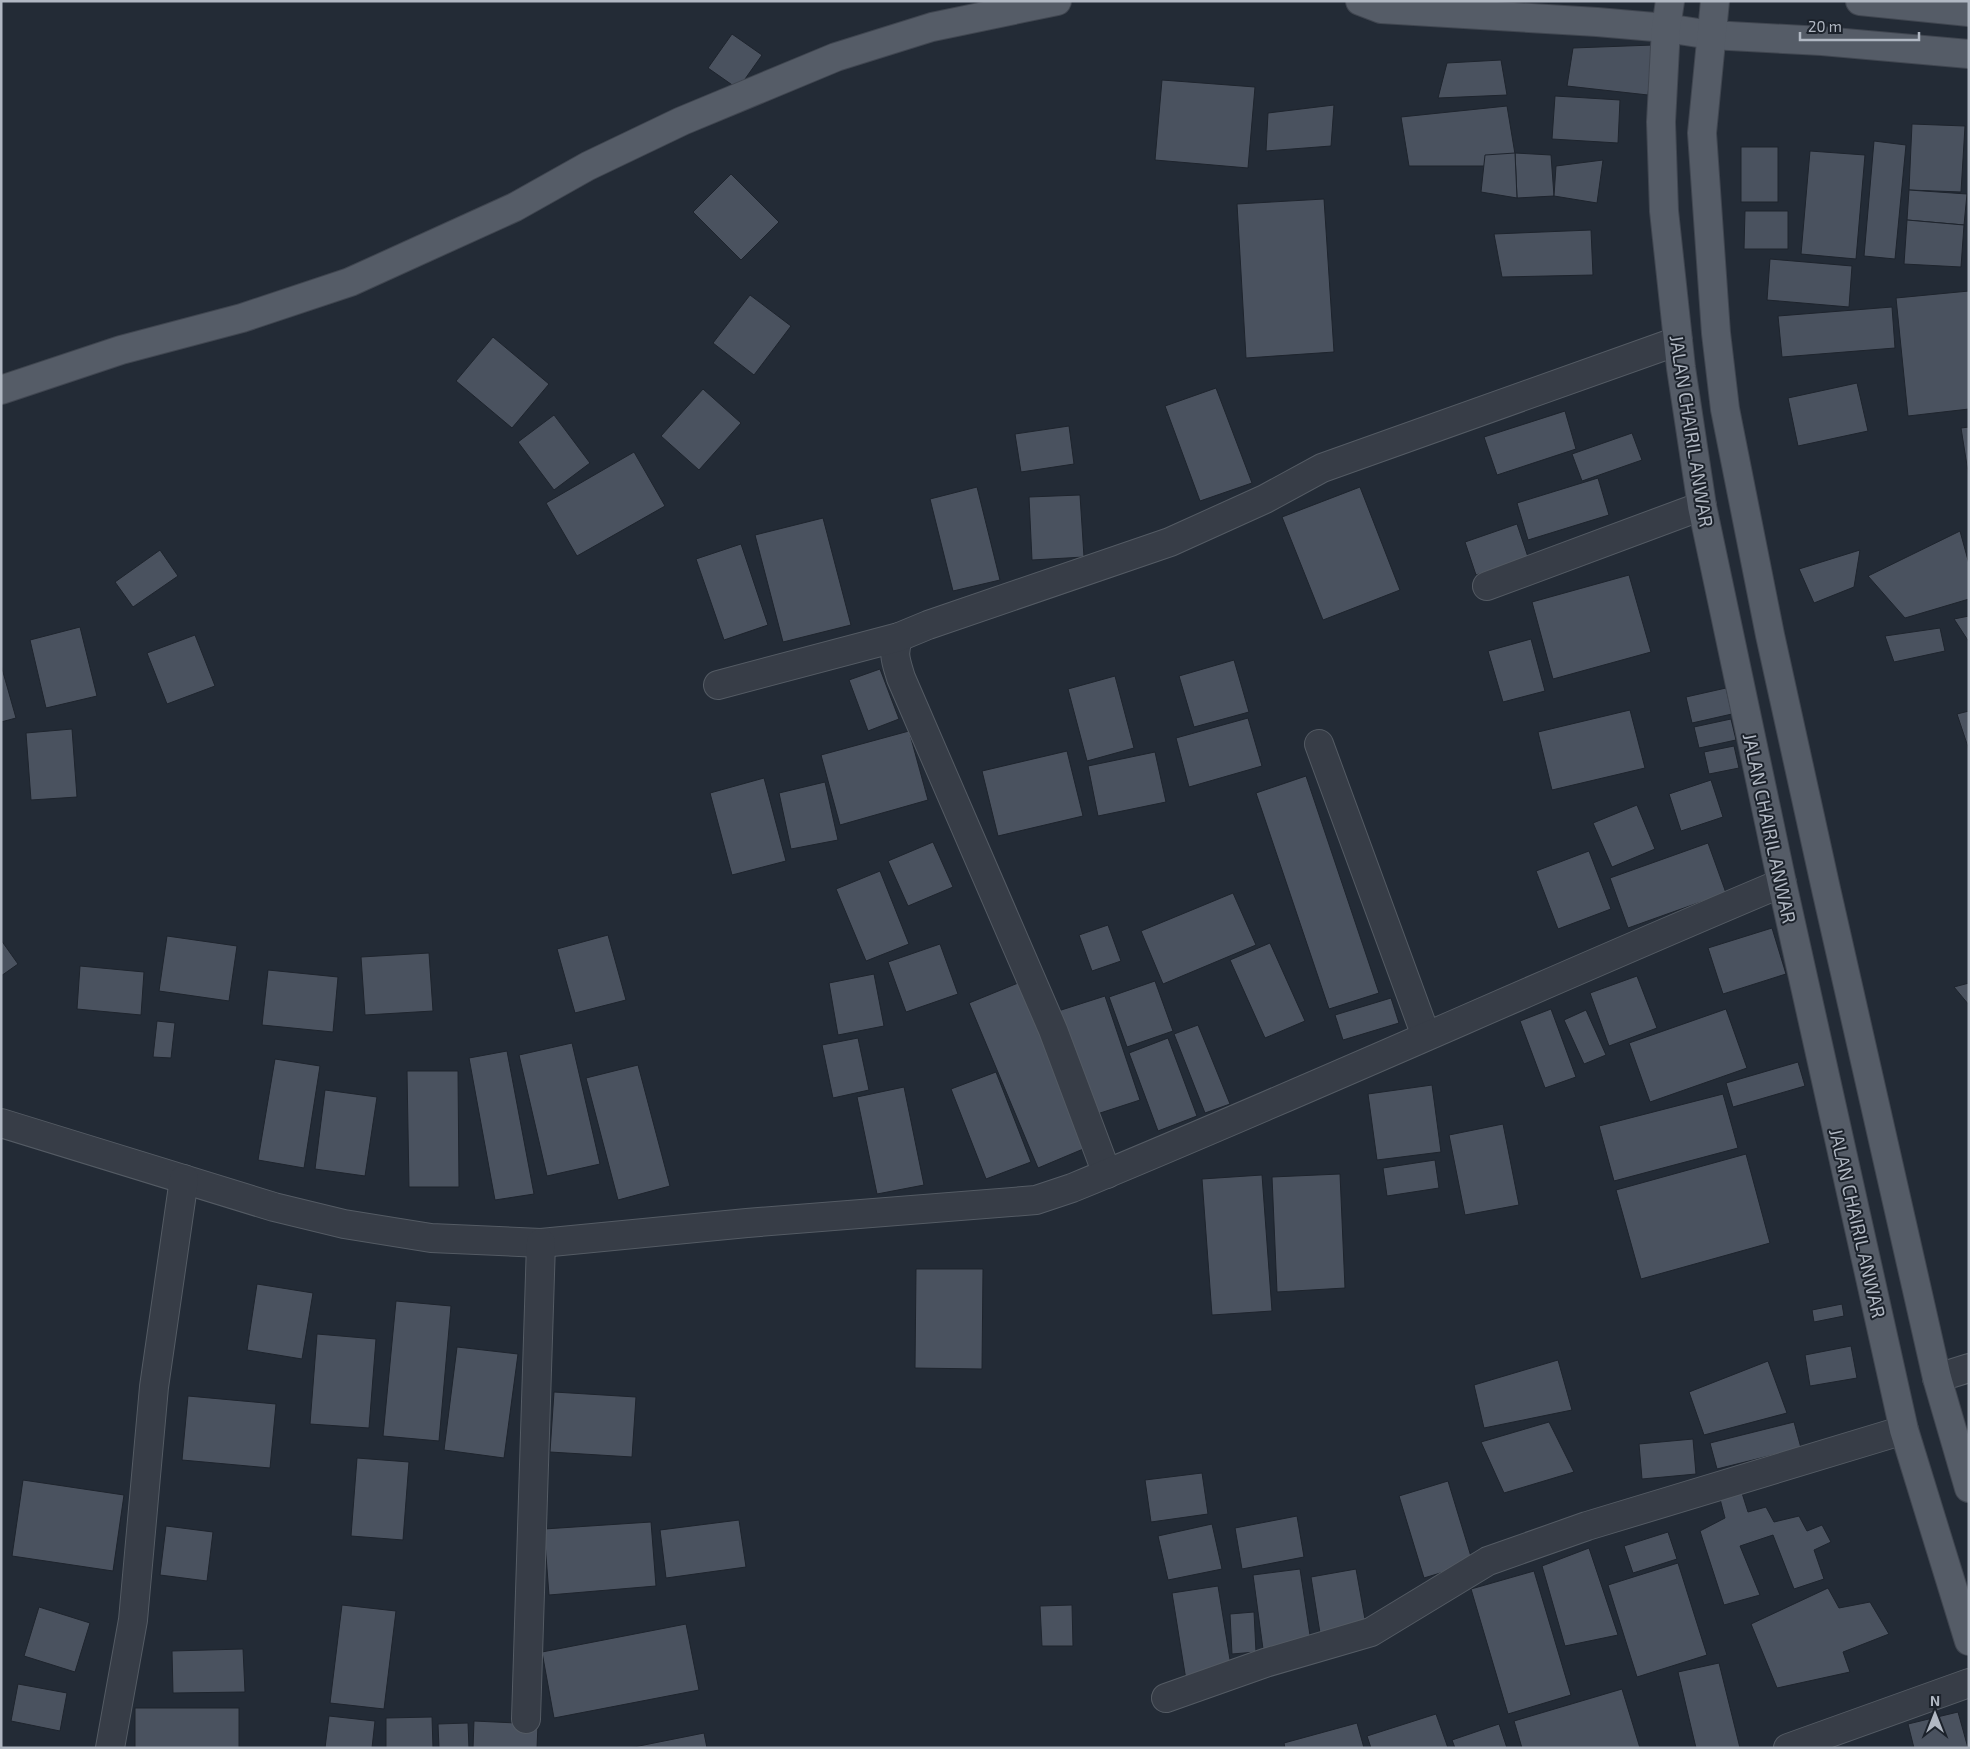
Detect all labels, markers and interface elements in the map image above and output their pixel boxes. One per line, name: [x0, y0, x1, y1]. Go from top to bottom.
scale bar: [1800, 10, 1919, 42]
text: 20 m: [1808, 17, 1842, 35]
street label: JALAN CHAIRIL ANWAR: [1665, 333, 1719, 529]
street label: JALAN CHAIRIL ANWAR: [1739, 731, 1801, 925]
street label: JALAN CHAIRIL ANWAR: [1825, 1126, 1891, 1320]
north arrow: [1910, 1689, 1960, 1739]
text: N: [1930, 1692, 1940, 1709]

